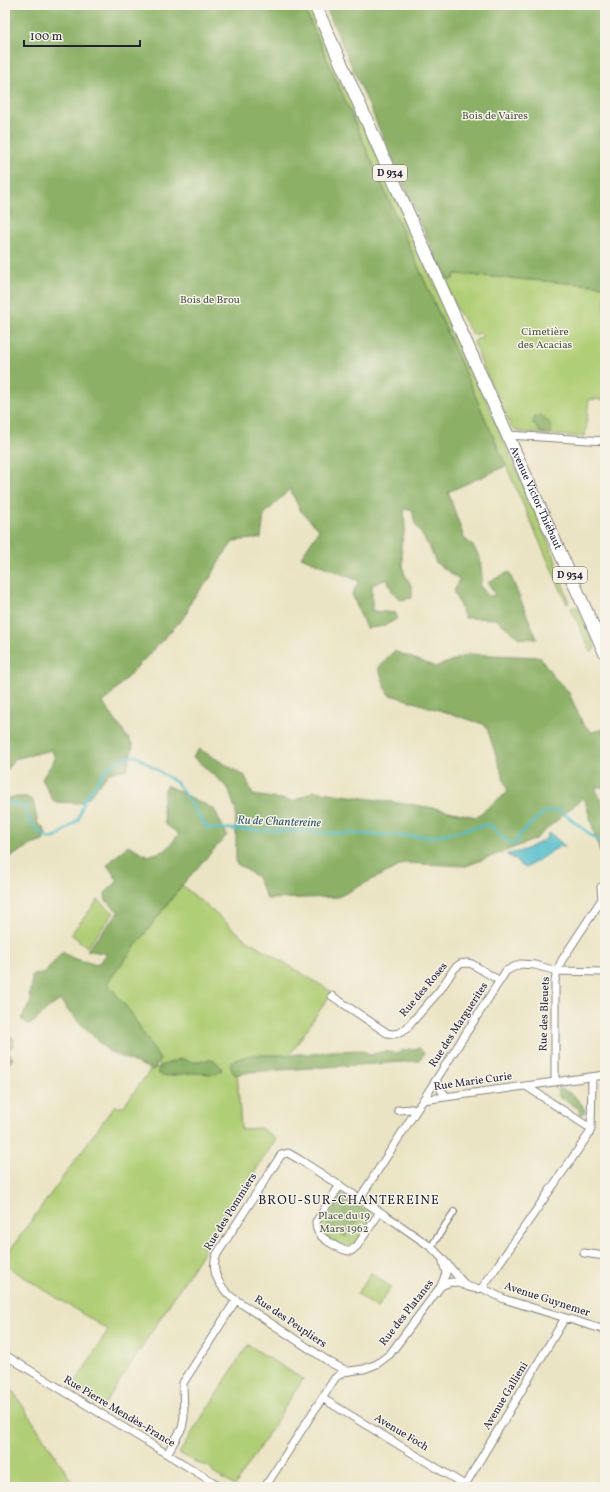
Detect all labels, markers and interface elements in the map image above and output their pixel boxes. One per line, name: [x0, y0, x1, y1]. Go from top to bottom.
scale bar: [24, 22, 140, 48]
text: 100 m: [30, 29, 63, 45]
park label: Bois de Vaires: [462, 109, 528, 124]
road number: D 934: [373, 165, 407, 181]
park label: Bois de Brou: [180, 293, 240, 308]
park label: Cimetière des Acacias: [518, 325, 573, 353]
street label: Avenue Victor Thiébaut: [506, 444, 565, 552]
road number: D 934: [553, 567, 587, 583]
water label: Ru de Chantereine: [237, 813, 322, 831]
street label: Rue des Roses: [397, 959, 452, 1021]
street label: Rue des Bleuets: [536, 976, 554, 1052]
street label: Rue des Marguerites: [426, 979, 492, 1070]
street label: Rue Marie Curie: [433, 1069, 513, 1095]
street label: Rue des Pommiers: [201, 1170, 261, 1254]
district label: BROU-SUR-CHANTEREINE: [258, 1192, 440, 1210]
park label: Place du 19 Mars 1962: [318, 1209, 370, 1237]
street label: Rue des Platanes: [376, 1277, 438, 1349]
street label: Avenue Guynemer: [502, 1279, 592, 1321]
street label: Rue des Peupliers: [251, 1292, 329, 1352]
street label: Avenue Gallieni: [480, 1359, 532, 1433]
street label: Rue Pierre Mendès-France: [60, 1373, 178, 1451]
street label: Avenue Foch: [371, 1411, 431, 1455]

